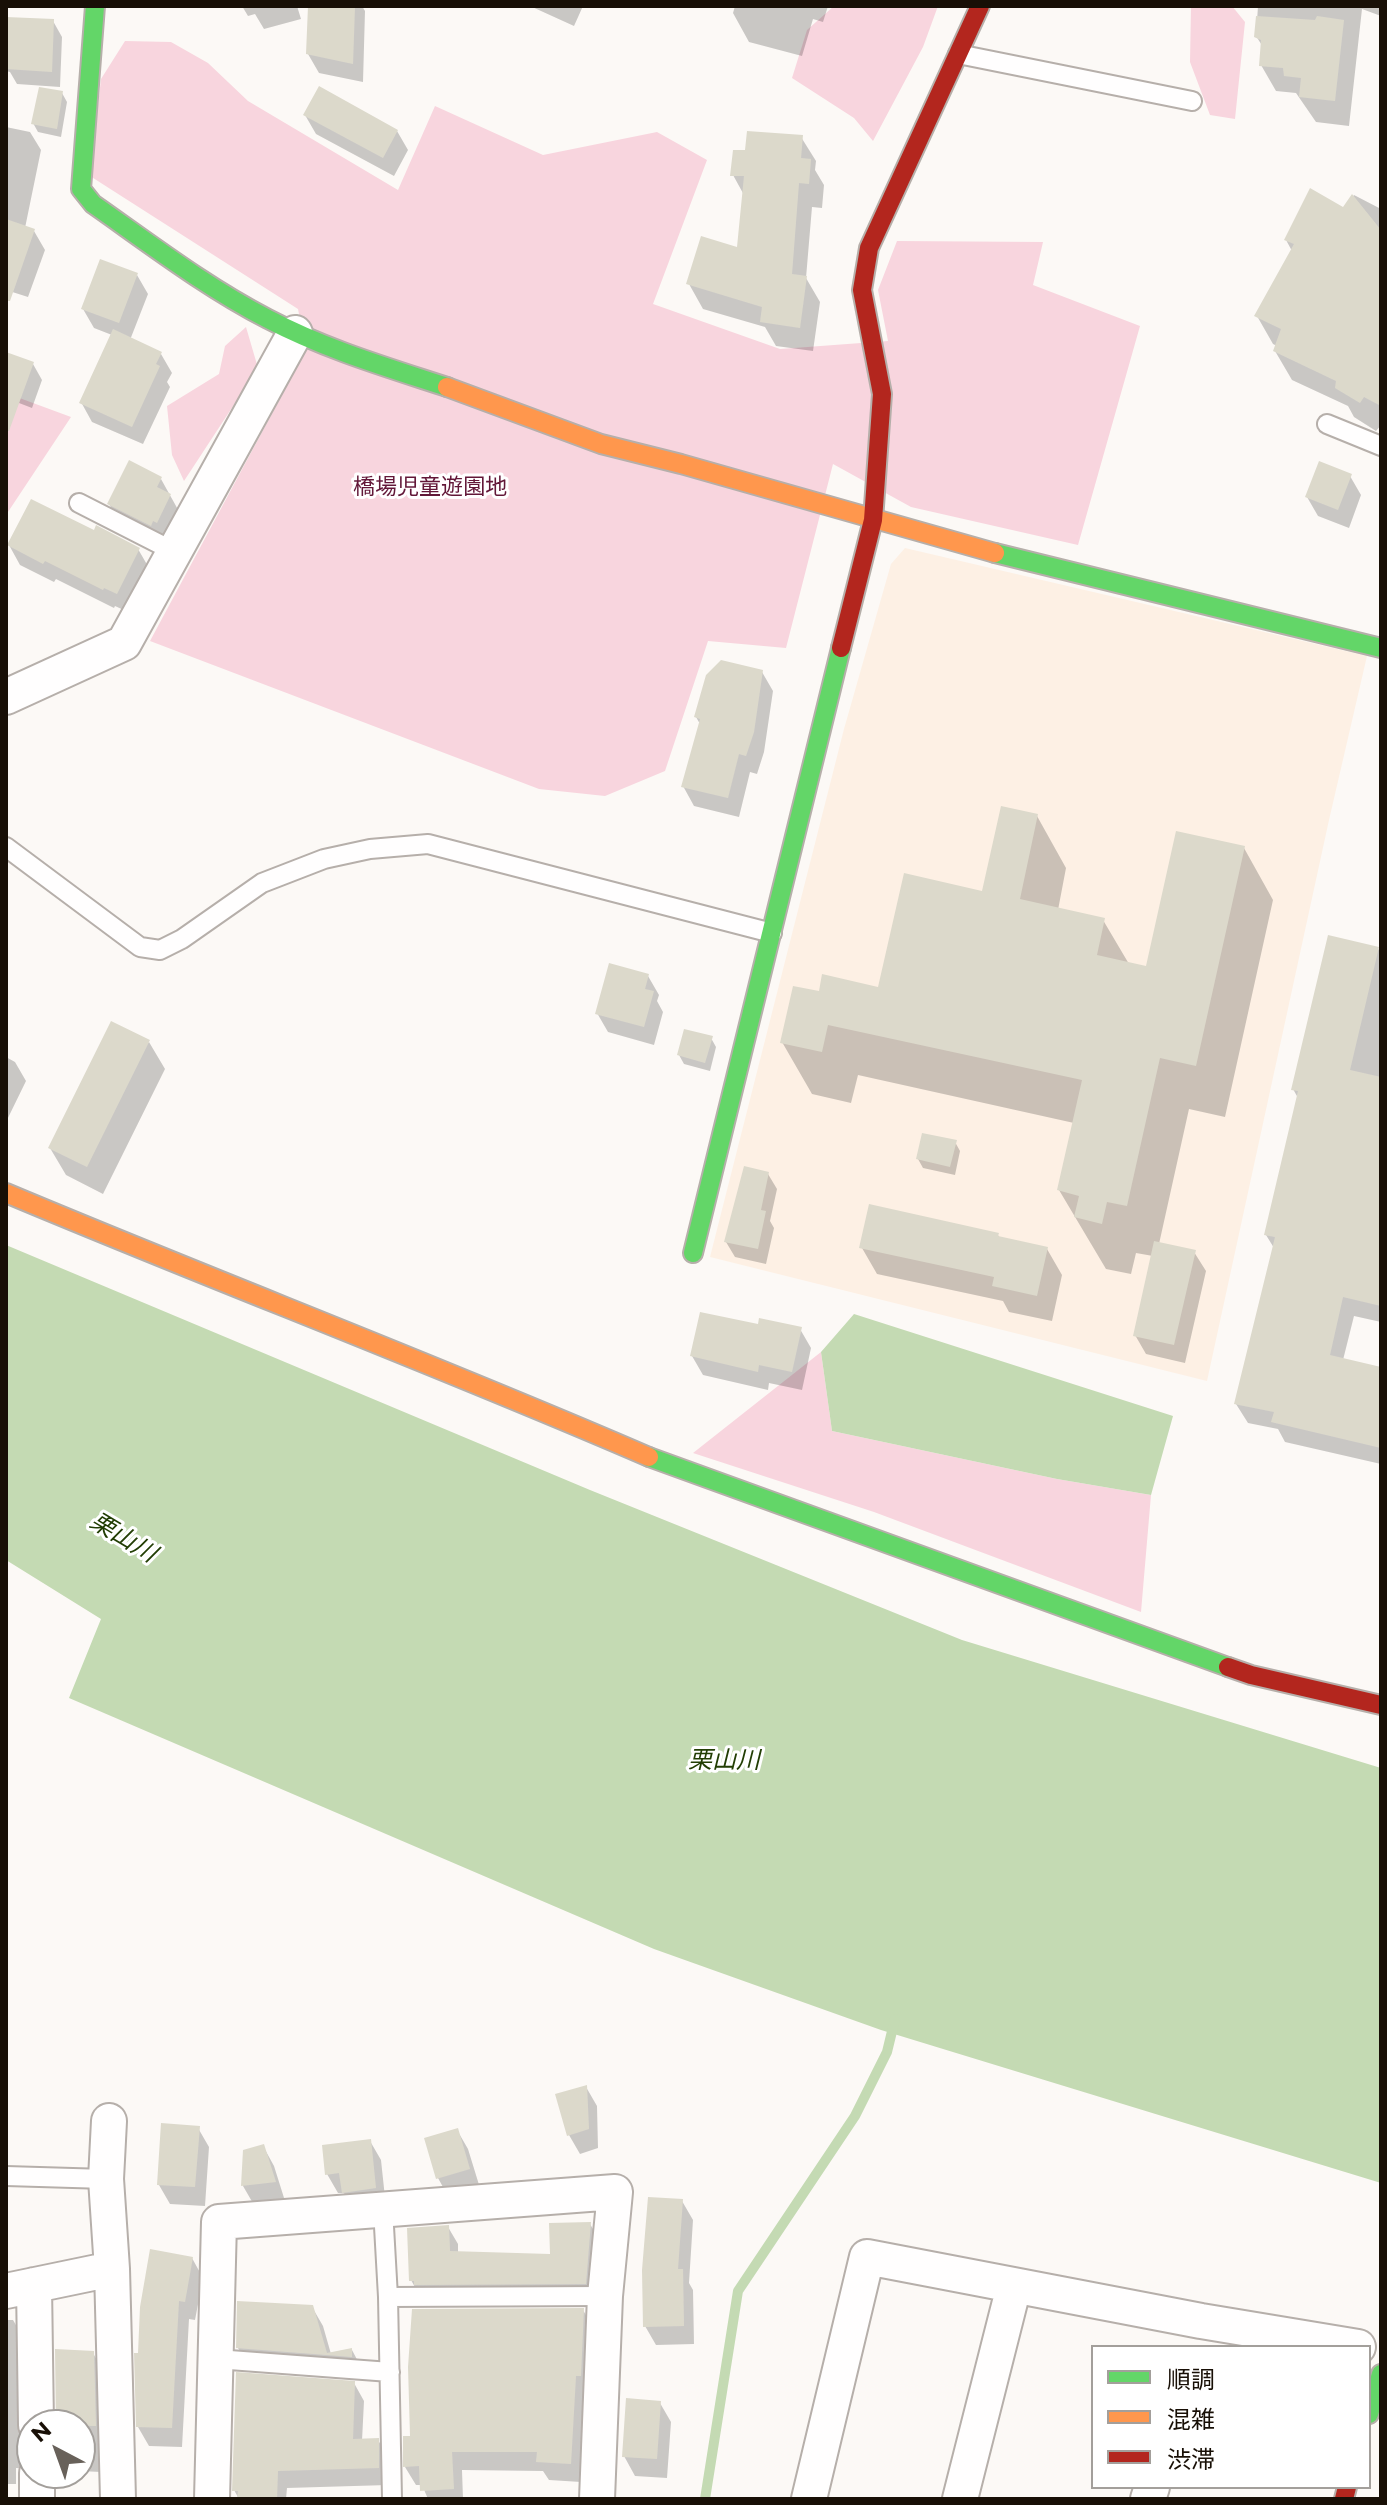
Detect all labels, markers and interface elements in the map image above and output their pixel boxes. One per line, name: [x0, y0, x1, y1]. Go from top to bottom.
park label: 橋場児童遊園地: [353, 475, 507, 501]
water label: 栗山川: [85, 1507, 161, 1569]
water label: 栗山川: [688, 1747, 760, 1775]
legend: [1091, 2345, 1371, 2489]
text: 順調: [1167, 2365, 1215, 2394]
text: 混雑: [1167, 2405, 1215, 2434]
north arrow: [16, 2409, 96, 2489]
text: N: [26, 2416, 57, 2448]
text: 渋滞: [1167, 2445, 1215, 2474]

